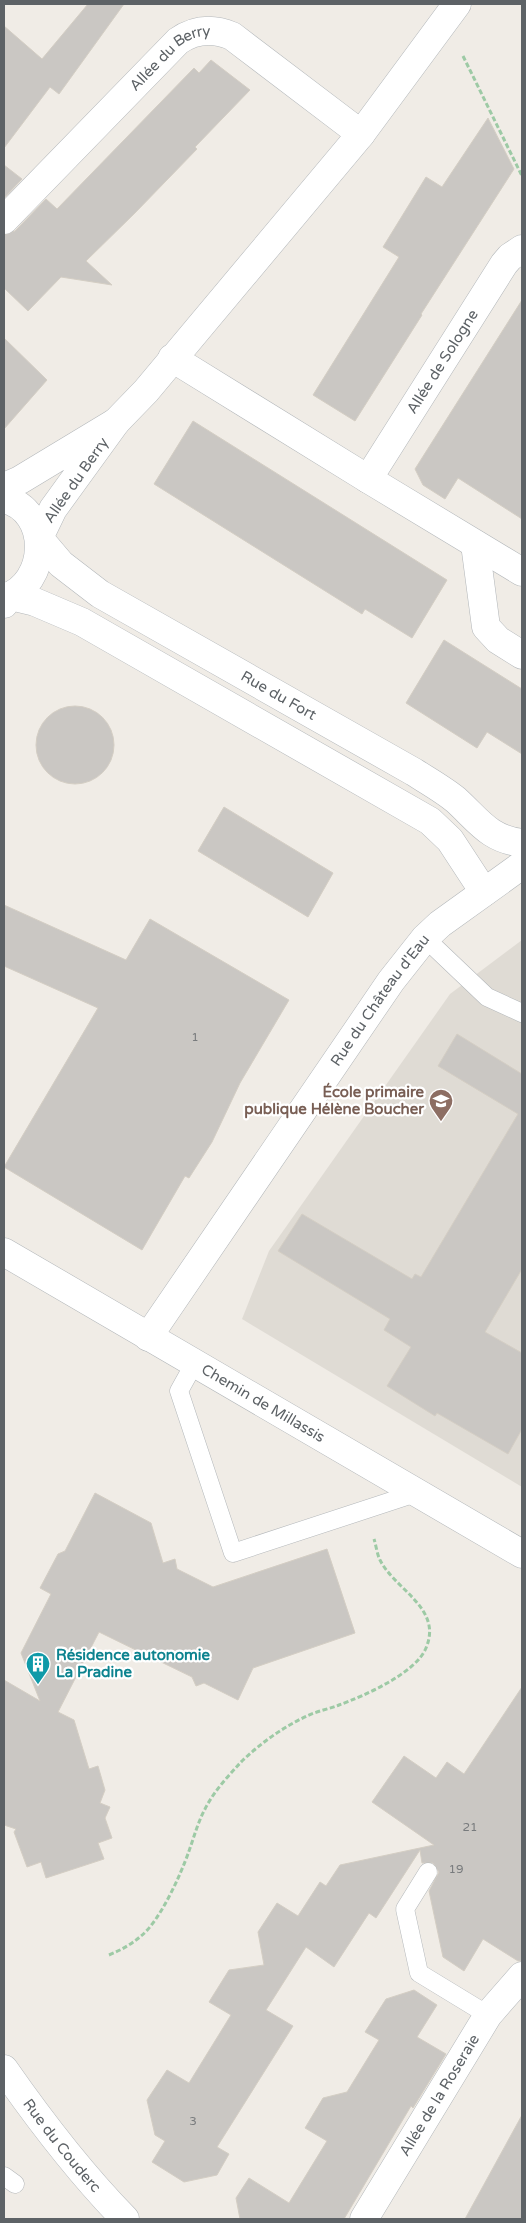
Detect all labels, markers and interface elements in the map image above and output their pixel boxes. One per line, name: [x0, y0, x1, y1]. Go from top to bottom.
street label: Allée du Berry: [126, 22, 211, 94]
street label: Allée de Sologne: [403, 306, 482, 417]
street label: Allée du Berry: [40, 434, 112, 526]
street label: Rue du Fort: [238, 667, 320, 724]
street label: Rue du Château d'Eau: [327, 931, 433, 1069]
house number: 1: [191, 1030, 199, 1044]
place label: École primaire publique Hélène Boucher: [244, 1082, 425, 1119]
school or university icon: École primaire publique Hélène Boucher: [428, 1088, 454, 1122]
street label: Chemin de Millassis: [198, 1360, 328, 1446]
place label: Résidence autonomie La Pradine: [56, 1646, 211, 1681]
building icon: Résidence autonomie La Pradine: [25, 1651, 51, 1685]
house number: 21: [462, 1820, 478, 1834]
house number: 19: [448, 1862, 464, 1876]
street label: Allée de la Roseraie: [395, 2031, 483, 2159]
street label: Rue du Couderc: [19, 2095, 105, 2196]
house number: 3: [189, 2114, 197, 2128]

